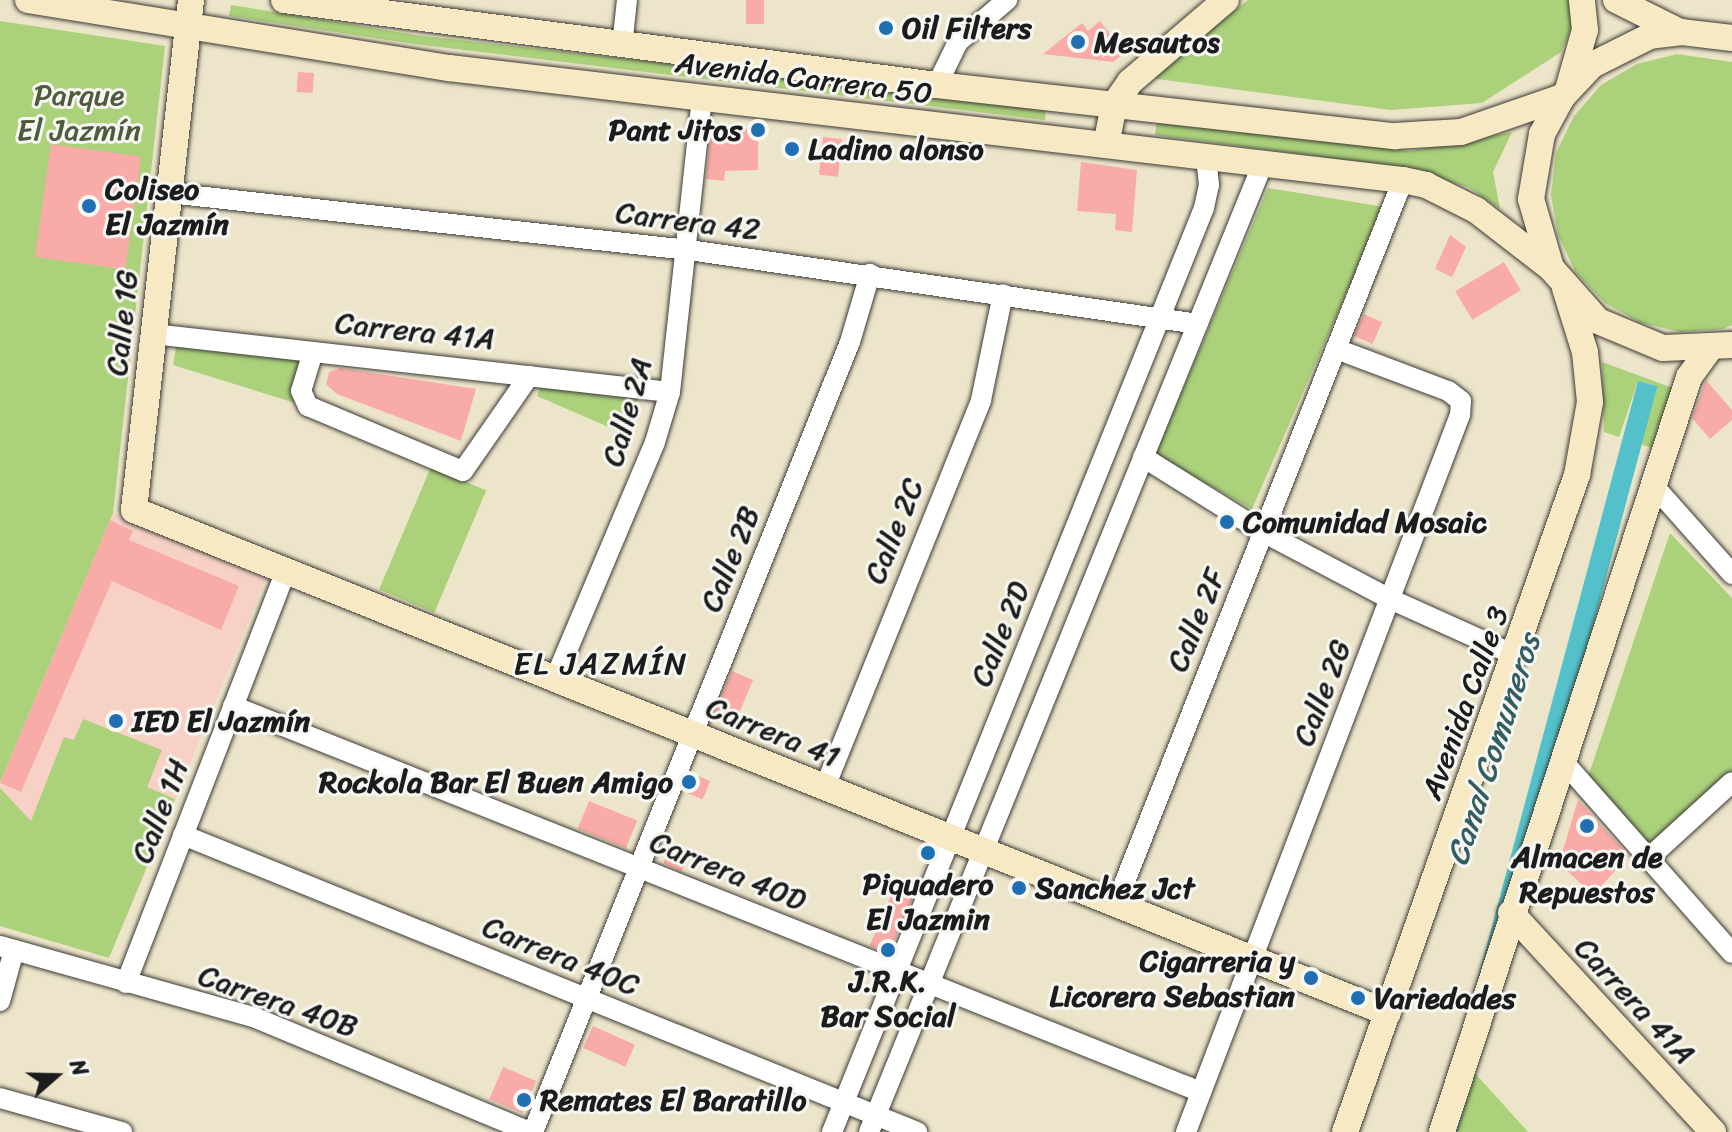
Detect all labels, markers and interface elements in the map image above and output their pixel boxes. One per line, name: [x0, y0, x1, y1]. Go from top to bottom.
place label: Oil Filters: [902, 10, 1034, 46]
marker: Oil Filters: [877, 19, 895, 37]
place label: Mesautos: [1094, 24, 1219, 60]
marker: Mesautos: [1069, 33, 1087, 51]
street label: Avenida Carrera 50: [674, 44, 934, 112]
park label: Parque El Jazmín: [17, 77, 141, 148]
place label: Pant Jitos: [607, 112, 742, 148]
marker: Pant Jitos: [749, 121, 767, 139]
place label: Ladino alonso: [808, 131, 982, 167]
marker: Ladino alonso: [783, 140, 801, 158]
place label: Coliseo El Jazmín: [105, 171, 229, 242]
street label: Carrera 42: [614, 194, 762, 248]
marker: Coliseo El Jazmín: [80, 197, 98, 215]
street label: Calle 1G: [99, 269, 145, 377]
street label: Carrera 41A: [333, 305, 497, 357]
street label: Calle 2A: [594, 354, 660, 470]
street label: Calle 2C: [857, 473, 931, 589]
street label: Calle 2B: [693, 501, 767, 617]
place label: Comunidad Mosaic: [1243, 504, 1487, 540]
marker: Comunidad Mosaic: [1218, 513, 1236, 531]
street label: Calle 2F: [1159, 563, 1233, 677]
street label: Calle 2D: [963, 577, 1037, 691]
street label: Avenida Calle 3: [1413, 602, 1517, 804]
water label: Canal Comuneros: [1438, 629, 1550, 871]
street label: Calle 2G: [1285, 635, 1359, 751]
district label: EL JAZMÍN: [514, 645, 688, 683]
street label: Carrera 41: [701, 689, 845, 775]
place label: IED El Jazmín: [132, 703, 310, 739]
marker: IED El Jazmín: [107, 712, 125, 730]
street label: Calle 1H: [124, 754, 196, 868]
place label: Rockola Bar El Buen Amigo: [319, 764, 673, 800]
marker: Rockola Bar El Buen Amigo: [680, 773, 698, 791]
marker: Almacen de Repuestos: [1578, 817, 1596, 835]
street label: Carrera 40D: [645, 823, 811, 919]
place label: Almacen de Repuestos: [1511, 839, 1663, 910]
marker: Piquadero El Jazmin: [919, 844, 937, 862]
place label: Piquadero El Jazmin: [862, 866, 994, 936]
place label: Sanchez Jct: [1035, 870, 1195, 906]
marker: Sanchez Jct: [1010, 879, 1028, 897]
street label: Carrera 40C: [478, 908, 644, 1004]
street label: Carrera 41A: [1567, 930, 1703, 1072]
marker: J.R.K. Bar Social: [879, 941, 897, 959]
place label: Cigarreria y Licorera Sebastian: [1050, 943, 1295, 1014]
street label: Carrera 40B: [194, 957, 362, 1045]
place label: J.R.K. Bar Social: [820, 963, 956, 1034]
marker: Cigarreria y Licorera Sebastian: [1302, 969, 1320, 987]
place label: Variedades: [1374, 980, 1516, 1016]
marker: Variedades: [1349, 989, 1367, 1007]
north arrow: [16, 1036, 96, 1116]
text: N: [58, 1054, 100, 1081]
place label: Remates El Baratillo: [540, 1082, 807, 1118]
marker: Remates El Baratillo: [515, 1091, 533, 1109]

